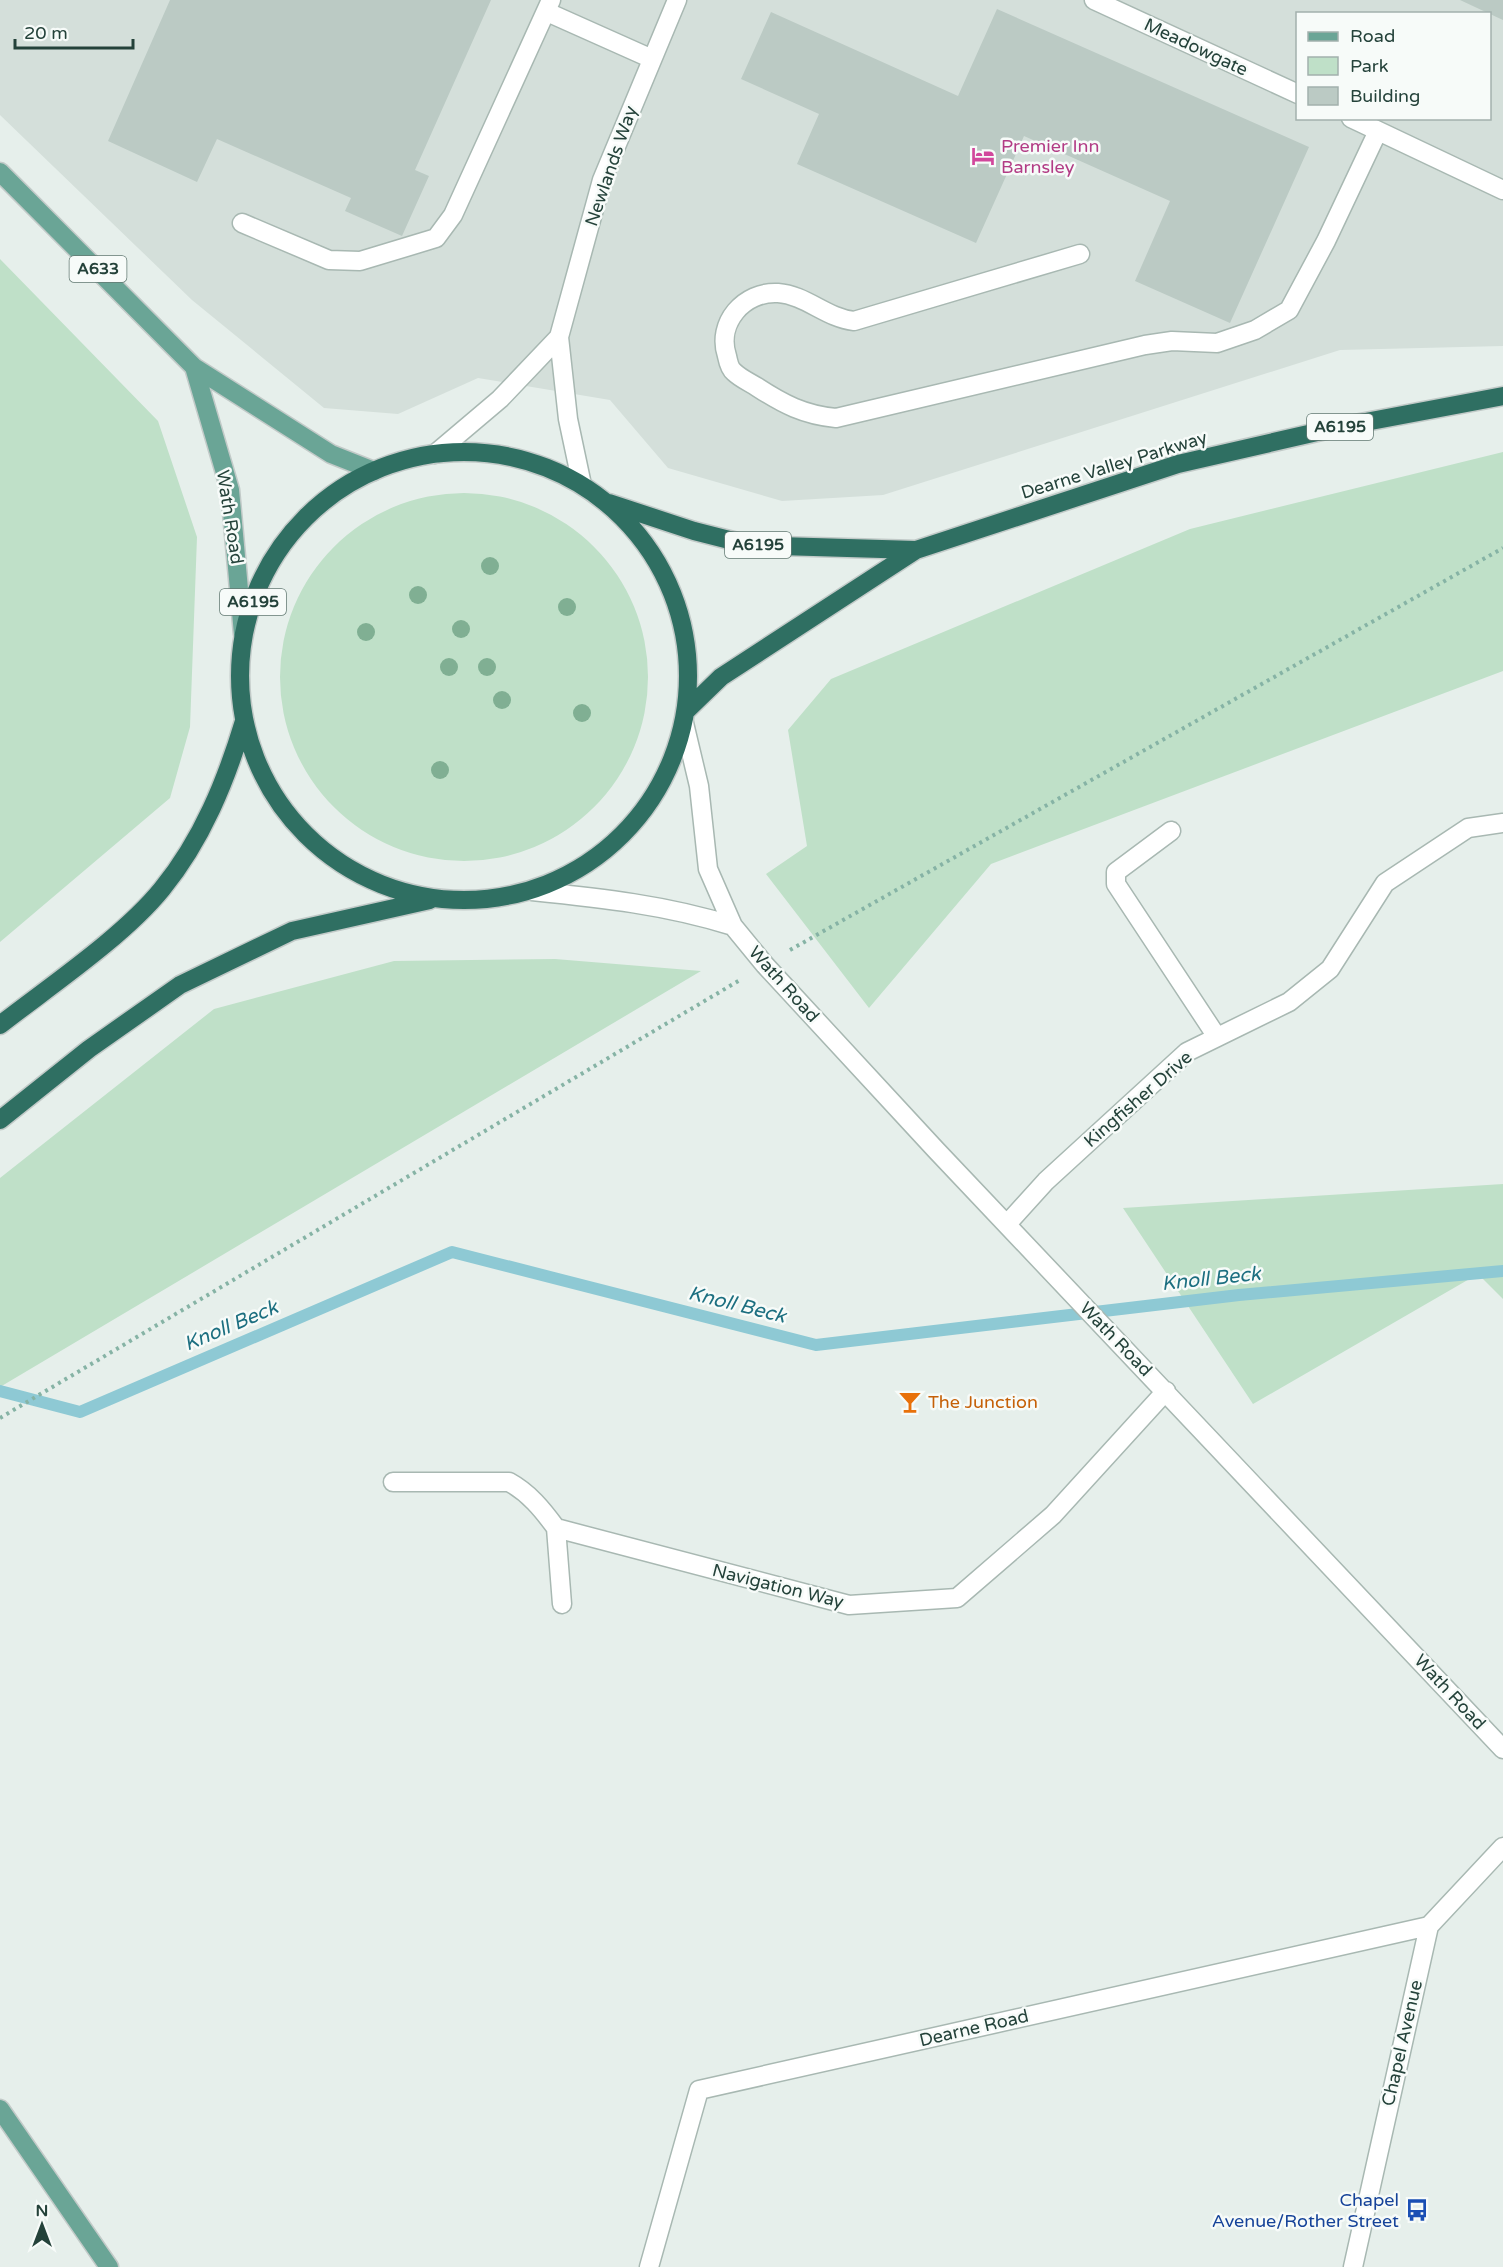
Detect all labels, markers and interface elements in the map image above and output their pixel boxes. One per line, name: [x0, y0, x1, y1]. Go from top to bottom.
scale bar: [15, 12, 134, 50]
legend: [1296, 12, 1491, 120]
street label: Meadowgate: [1141, 13, 1251, 81]
text: 20 m: [24, 22, 68, 44]
text: Road: [1350, 25, 1395, 47]
text: Park: [1350, 55, 1389, 77]
text: Building: [1350, 85, 1420, 107]
street label: Newlands Way: [580, 103, 642, 229]
place label: Premier Inn Barnsley: [1001, 135, 1099, 178]
hotel icon: Premier Inn Barnsley: [970, 143, 996, 169]
road number: A633: [70, 256, 126, 282]
road number: A6195: [1307, 414, 1373, 440]
street label: Dearne Valley Parkway: [1018, 426, 1210, 504]
street label: Wath Road: [212, 468, 248, 566]
road number: A6195: [725, 532, 791, 558]
road number: A6195: [220, 589, 286, 615]
street label: Wath Road: [744, 941, 824, 1027]
street label: Kingfisher Drive: [1079, 1046, 1197, 1152]
water label: Knoll Beck: [1160, 1262, 1264, 1296]
water label: Knoll Beck: [686, 1281, 790, 1329]
water label: Knoll Beck: [180, 1295, 283, 1356]
street label: Wath Road: [1075, 1297, 1157, 1381]
bar icon: The Junction: [897, 1389, 923, 1415]
place label: The Junction: [928, 1391, 1038, 1413]
street label: Navigation Way: [710, 1559, 846, 1613]
street label: Wath Road: [1410, 1650, 1490, 1734]
street label: Chapel Avenue: [1377, 1978, 1427, 2108]
street label: Dearne Road: [917, 2005, 1031, 2051]
place label: Chapel Avenue/Rother Street: [1212, 2189, 1399, 2232]
north arrow: [12, 2195, 72, 2255]
bus stop icon: Chapel Avenue/Rother Street: [1404, 2197, 1430, 2223]
text: N: [36, 2201, 48, 2221]

